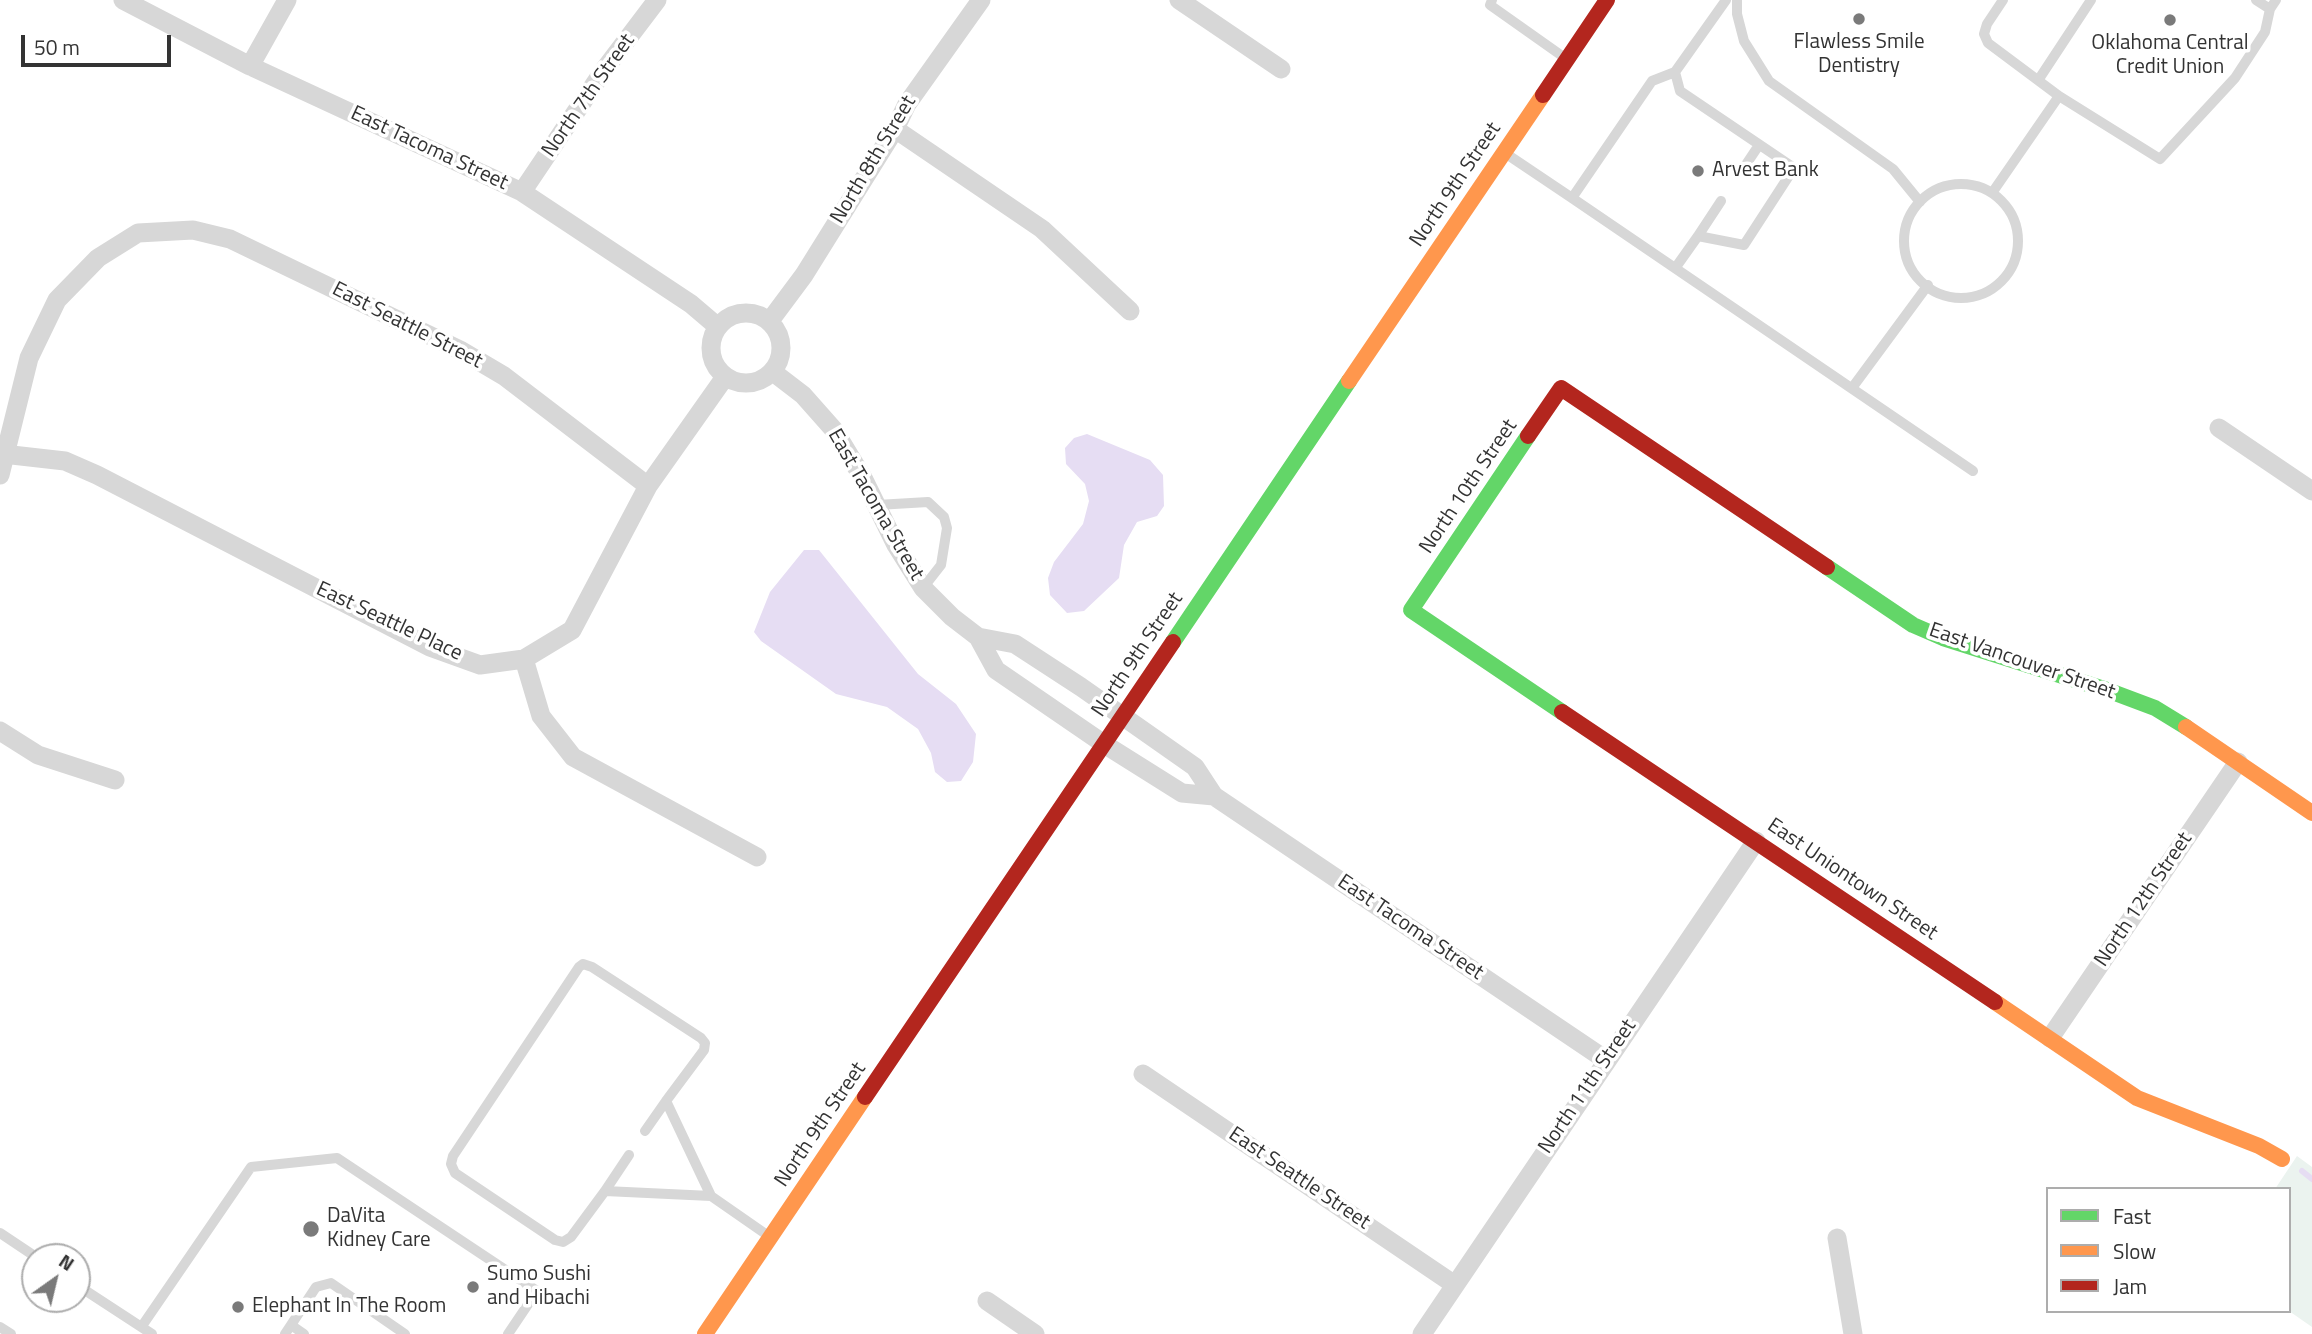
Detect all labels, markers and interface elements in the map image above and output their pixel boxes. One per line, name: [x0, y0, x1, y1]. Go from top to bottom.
marker: Flawless Smile Dentistry: [1851, 11, 1867, 27]
marker: Oklahoma Central Credit Union: [2162, 12, 2178, 28]
scale bar: [24, 21, 175, 65]
street label: North 7th Street: [537, 29, 641, 163]
place label: Flawless Smile Dentistry: [1793, 30, 1925, 80]
text: 50 m: [34, 31, 80, 63]
place label: Oklahoma Central Credit Union: [2091, 31, 2249, 81]
street label: North 8th Street: [826, 91, 922, 229]
street label: East Tacoma Street: [346, 102, 512, 196]
street label: North 9th Street: [1405, 118, 1507, 252]
place label: Arvest Bank: [1712, 158, 1819, 184]
marker: Arvest Bank: [1690, 163, 1706, 179]
street label: East Seattle Street: [328, 277, 486, 375]
street label: North 10th Street: [1415, 415, 1523, 559]
street label: East Tacoma Street: [821, 425, 929, 585]
street label: East Seattle Place: [312, 577, 466, 667]
street label: North 9th Street: [1087, 588, 1189, 722]
street label: East Vancouver Street: [1926, 618, 2118, 706]
street label: East Uniontown Street: [1762, 814, 1942, 946]
street label: North 12th Street: [2090, 828, 2198, 972]
street label: East Tacoma Street: [1332, 870, 1488, 986]
street label: North 11th Street: [1534, 1015, 1642, 1159]
street label: North 9th Street: [770, 1058, 872, 1192]
street label: East Seattle Street: [1223, 1122, 1375, 1236]
legend: [2046, 1187, 2291, 1313]
text: Fast: [2113, 1200, 2151, 1232]
place label: DaVita Kidney Care: [327, 1204, 431, 1254]
marker: DaVita Kidney Care: [301, 1219, 321, 1239]
text: Slow: [2113, 1235, 2156, 1267]
north arrow: [21, 1243, 91, 1313]
text: N: [53, 1246, 80, 1278]
place label: Sumo Sushi and Hibachi: [487, 1262, 591, 1312]
text: Jam: [2113, 1270, 2147, 1302]
marker: Sumo Sushi and Hibachi: [465, 1279, 481, 1295]
place label: Elephant In The Room: [252, 1294, 446, 1320]
marker: Elephant In The Room: [230, 1299, 246, 1315]

